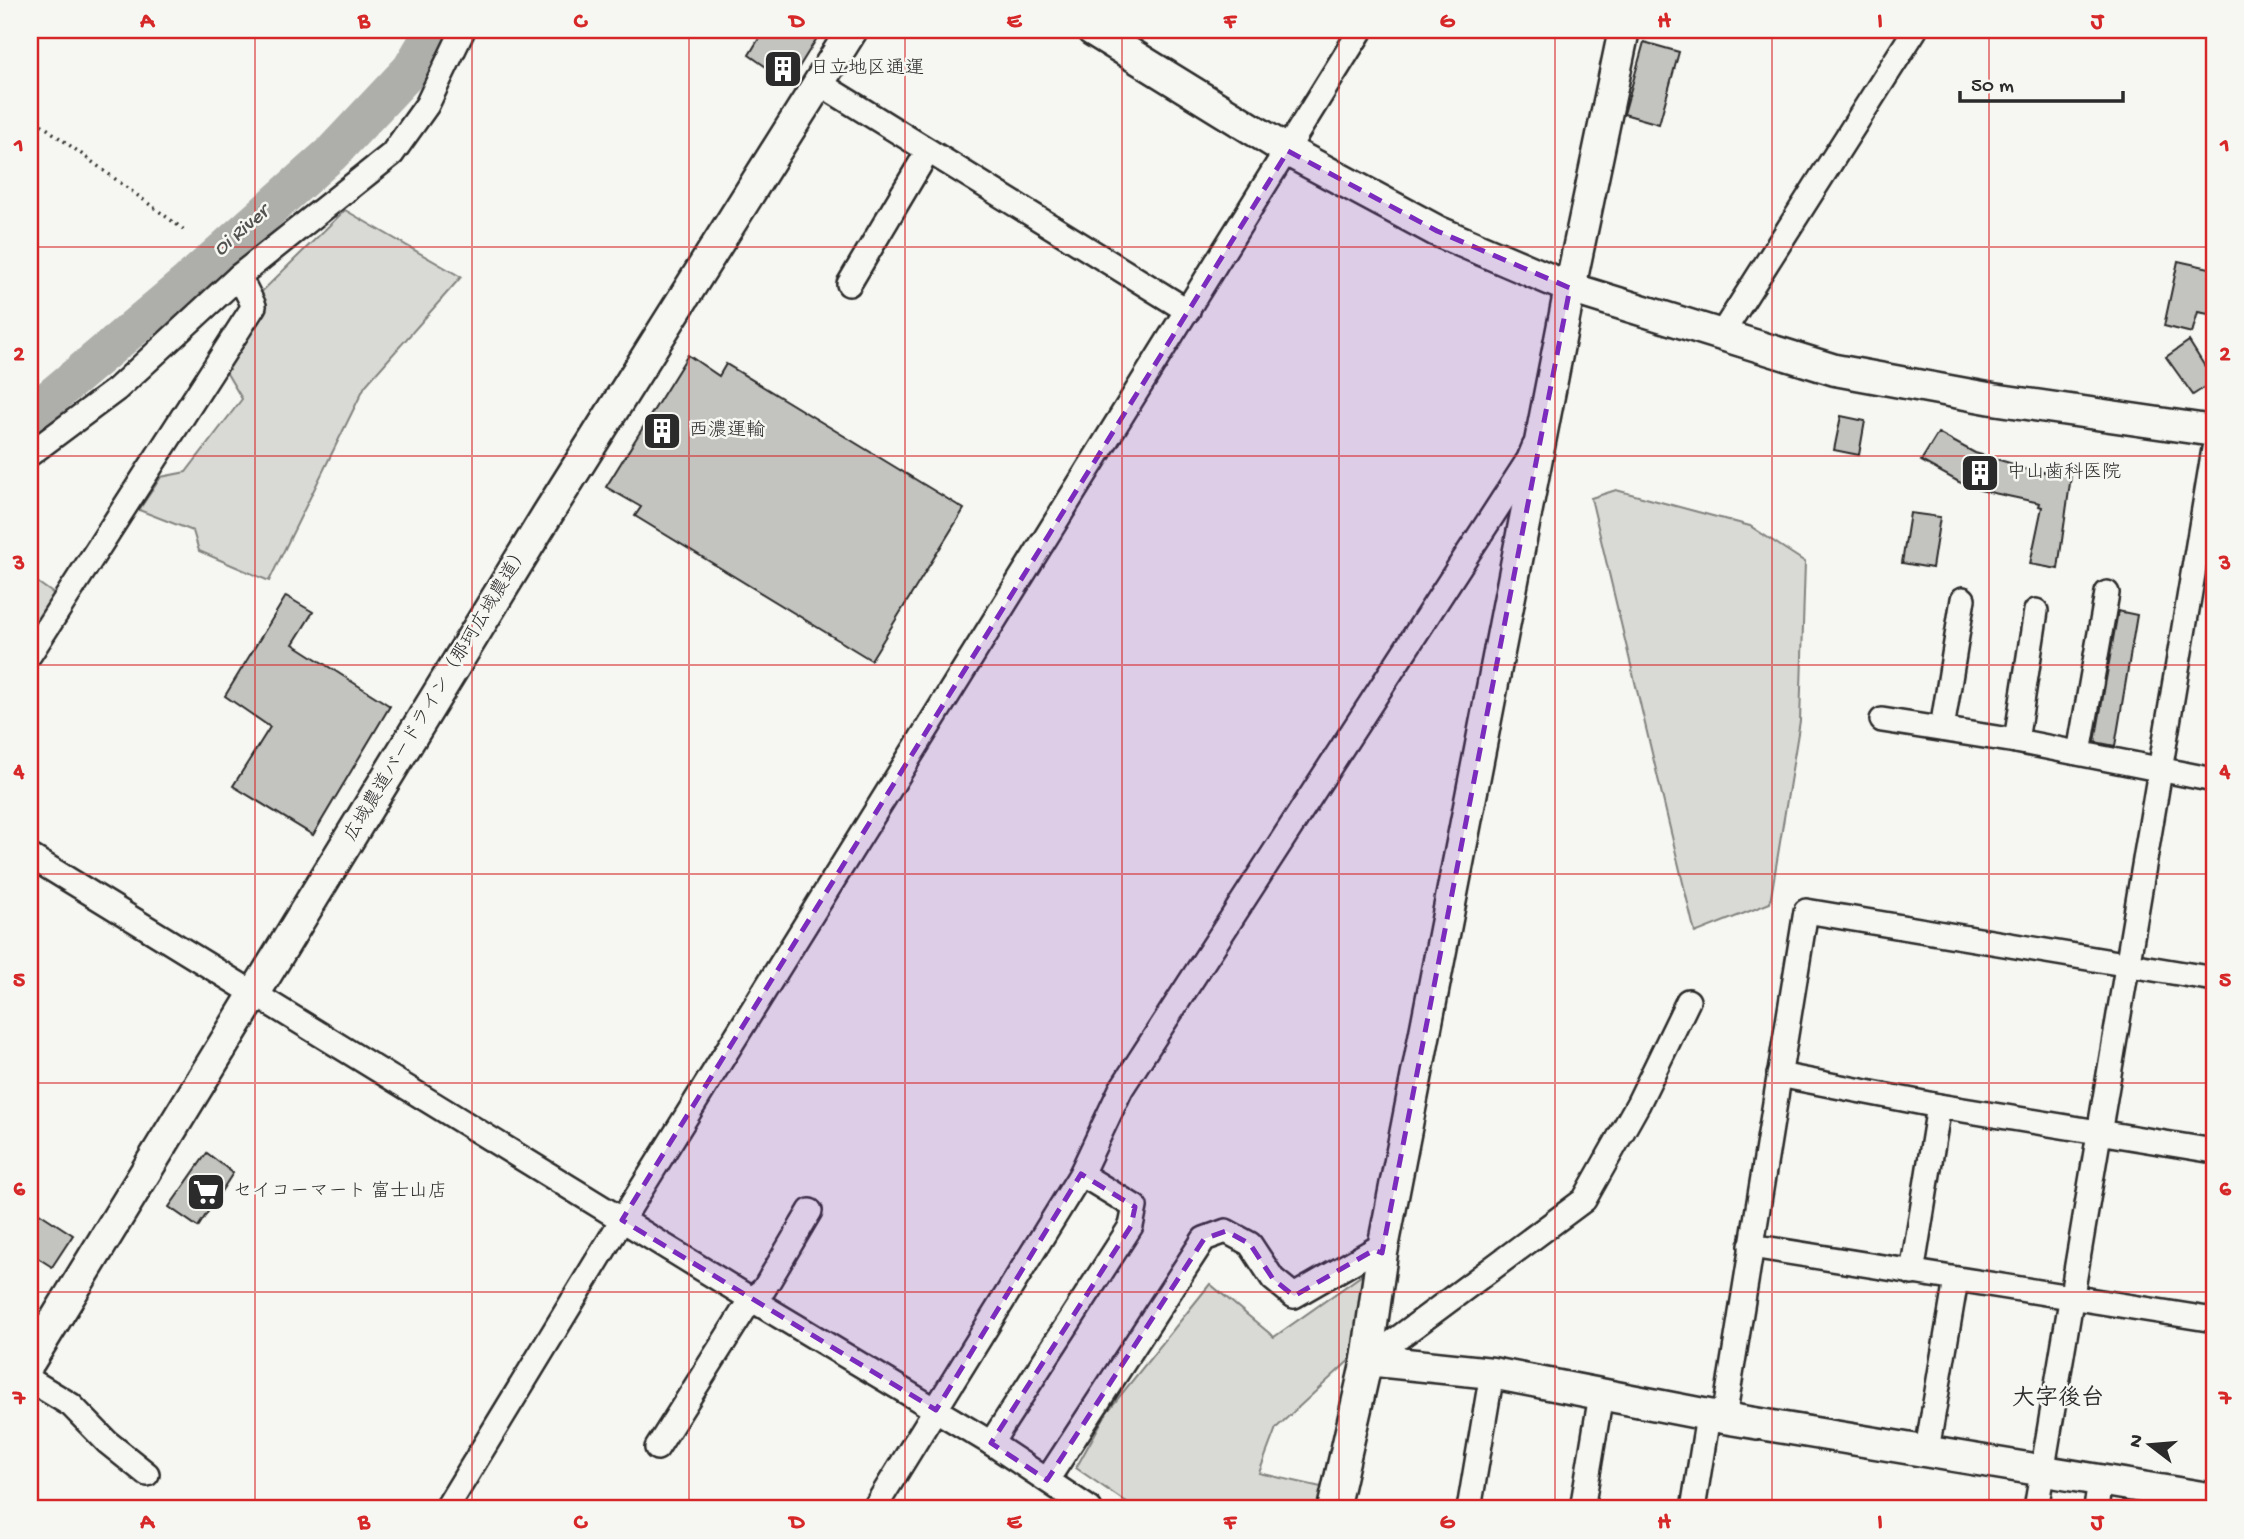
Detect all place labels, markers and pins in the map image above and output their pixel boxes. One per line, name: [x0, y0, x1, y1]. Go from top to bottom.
building icon: 日立地区通運: [762, 48, 804, 90]
place label: 日立地区通運: [810, 58, 924, 81]
building icon: 西濃運輸: [641, 410, 683, 452]
place label: 西濃運輸: [689, 419, 765, 443]
building icon: 中山歯科医院: [1959, 452, 2001, 494]
place label: 中山歯科医院: [2007, 461, 2121, 485]
supermarket icon: セイコーマート 富士山店: [185, 1171, 227, 1213]
place label: セイコーマート 富士山店: [233, 1180, 447, 1204]

